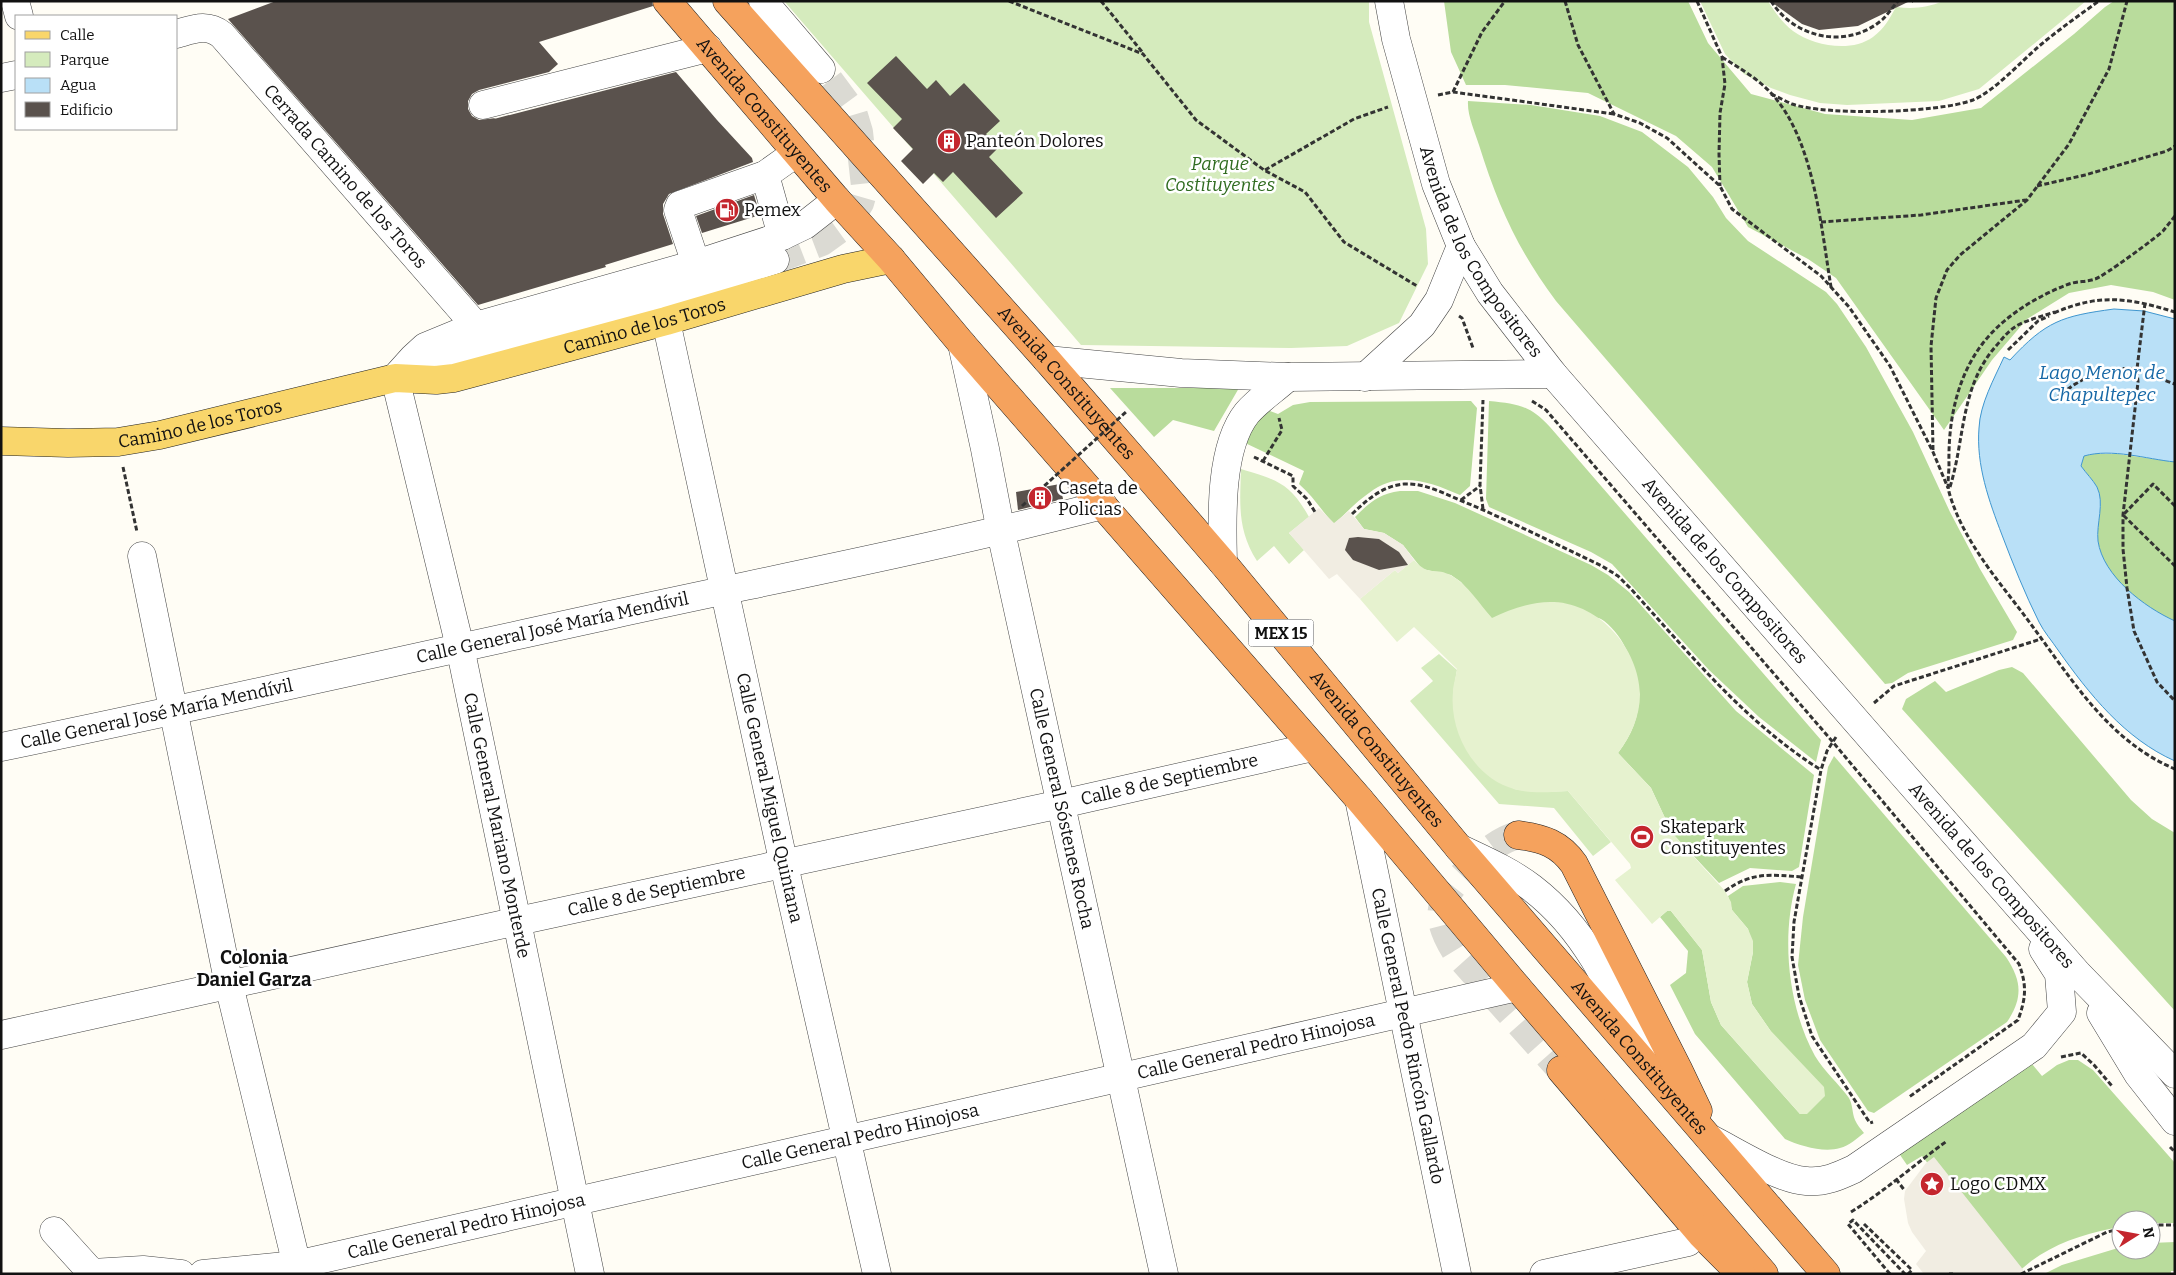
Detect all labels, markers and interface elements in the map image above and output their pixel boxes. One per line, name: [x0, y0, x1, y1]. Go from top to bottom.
legend: [15, 15, 178, 130]
text: Calle: [60, 26, 94, 44]
street label: Avenida Constituyentes: [692, 33, 837, 197]
text: Parque: [60, 51, 109, 69]
text: Agua: [60, 76, 96, 94]
street label: Cerrada Camino de los Toros: [259, 80, 432, 273]
text: Edificio: [60, 101, 113, 119]
building icon: Panteón Dolores: [936, 128, 962, 154]
place label: Panteón Dolores: [966, 130, 1104, 152]
street label: Avenida de los Compositores: [1415, 143, 1547, 362]
park label: Parque Costituyentes: [1165, 153, 1275, 196]
fuel station icon: Pemex: [714, 197, 740, 223]
place label: Pemex: [744, 199, 801, 221]
street label: Camino de los Toros: [561, 293, 728, 359]
street label: Avenida Constituyentes: [993, 301, 1140, 464]
water label: Lago Menor de Chapultepec: [2039, 361, 2165, 406]
street label: Camino de los Toros: [116, 395, 284, 453]
street label: Avenida de los Compositores: [1638, 473, 1812, 668]
place label: Caseta de Policias: [1058, 477, 1138, 520]
building icon: Caseta de Policias: [1027, 485, 1053, 511]
street label: Calle General José María Mendívil: [414, 587, 691, 668]
road number: MEX 15: [1248, 620, 1314, 646]
street label: Avenida Constituyentes: [1305, 666, 1448, 832]
street label: Calle General Miguel Quintana: [732, 671, 808, 925]
street label: Calle General José María Mendívil: [18, 674, 295, 754]
street label: Calle General Sóstenes Rocha: [1025, 686, 1099, 931]
street label: Calle General Mariano Monterde: [459, 691, 535, 960]
street label: Calle 8 de Septiembre: [1078, 749, 1260, 810]
street label: Avenida de los Compositores: [1904, 778, 2079, 973]
place label: Skatepark Constituyentes: [1660, 816, 1786, 859]
sports icon: Skatepark Constituyentes: [1629, 824, 1655, 850]
street label: Calle 8 de Septiembre: [565, 861, 747, 921]
street label: Calle General Pedro Rincón Gallardo: [1367, 886, 1449, 1186]
district label: Colonia Daniel Garza: [196, 946, 312, 991]
street label: Avenida Constituyentes: [1567, 975, 1712, 1139]
street label: Calle General Pedro Hinojosa: [1135, 1009, 1377, 1084]
street label: Calle General Pedro Hinojosa: [739, 1099, 981, 1174]
place icon: Logo CDMX: [1919, 1171, 1945, 1197]
place label: Logo CDMX: [1950, 1173, 2047, 1195]
street label: Calle General Pedro Hinojosa: [345, 1189, 587, 1264]
north arrow: [2111, 1210, 2161, 1260]
text: N: [2139, 1226, 2158, 1240]

